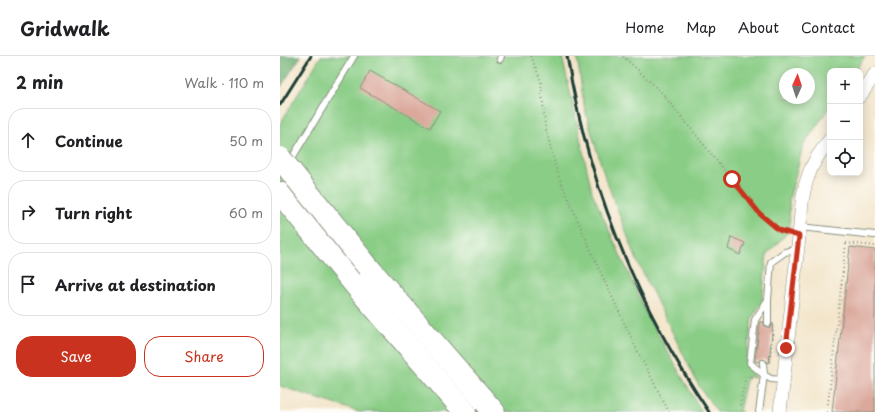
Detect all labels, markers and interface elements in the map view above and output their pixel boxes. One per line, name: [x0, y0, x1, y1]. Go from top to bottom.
text: Gridwalk: [20, 14, 110, 42]
text: Home: [625, 17, 664, 38]
text: Map: [686, 17, 716, 38]
text: About: [738, 17, 779, 38]
text: Contact: [801, 17, 855, 38]
north arrow: [779, 68, 815, 104]
map controls: [827, 68, 863, 176]
button: +: [827, 68, 863, 104]
text: 2 min: [16, 69, 63, 95]
text: Walk · 110 m: [185, 73, 264, 92]
button: −: [827, 104, 863, 140]
icon: ahead: [17, 129, 39, 151]
text: Continue: [55, 129, 123, 152]
text: 50 m: [229, 131, 263, 150]
button: locate: [827, 140, 863, 176]
route start: [723, 170, 741, 188]
icon: right: [17, 201, 39, 223]
text: Turn right: [55, 201, 132, 224]
text: 60 m: [229, 203, 263, 222]
icon: arrive: [17, 273, 39, 295]
text: Arrive at destination: [55, 273, 216, 296]
button: Save: [16, 336, 136, 377]
button: Share: [144, 336, 264, 377]
route end: [777, 339, 795, 357]

